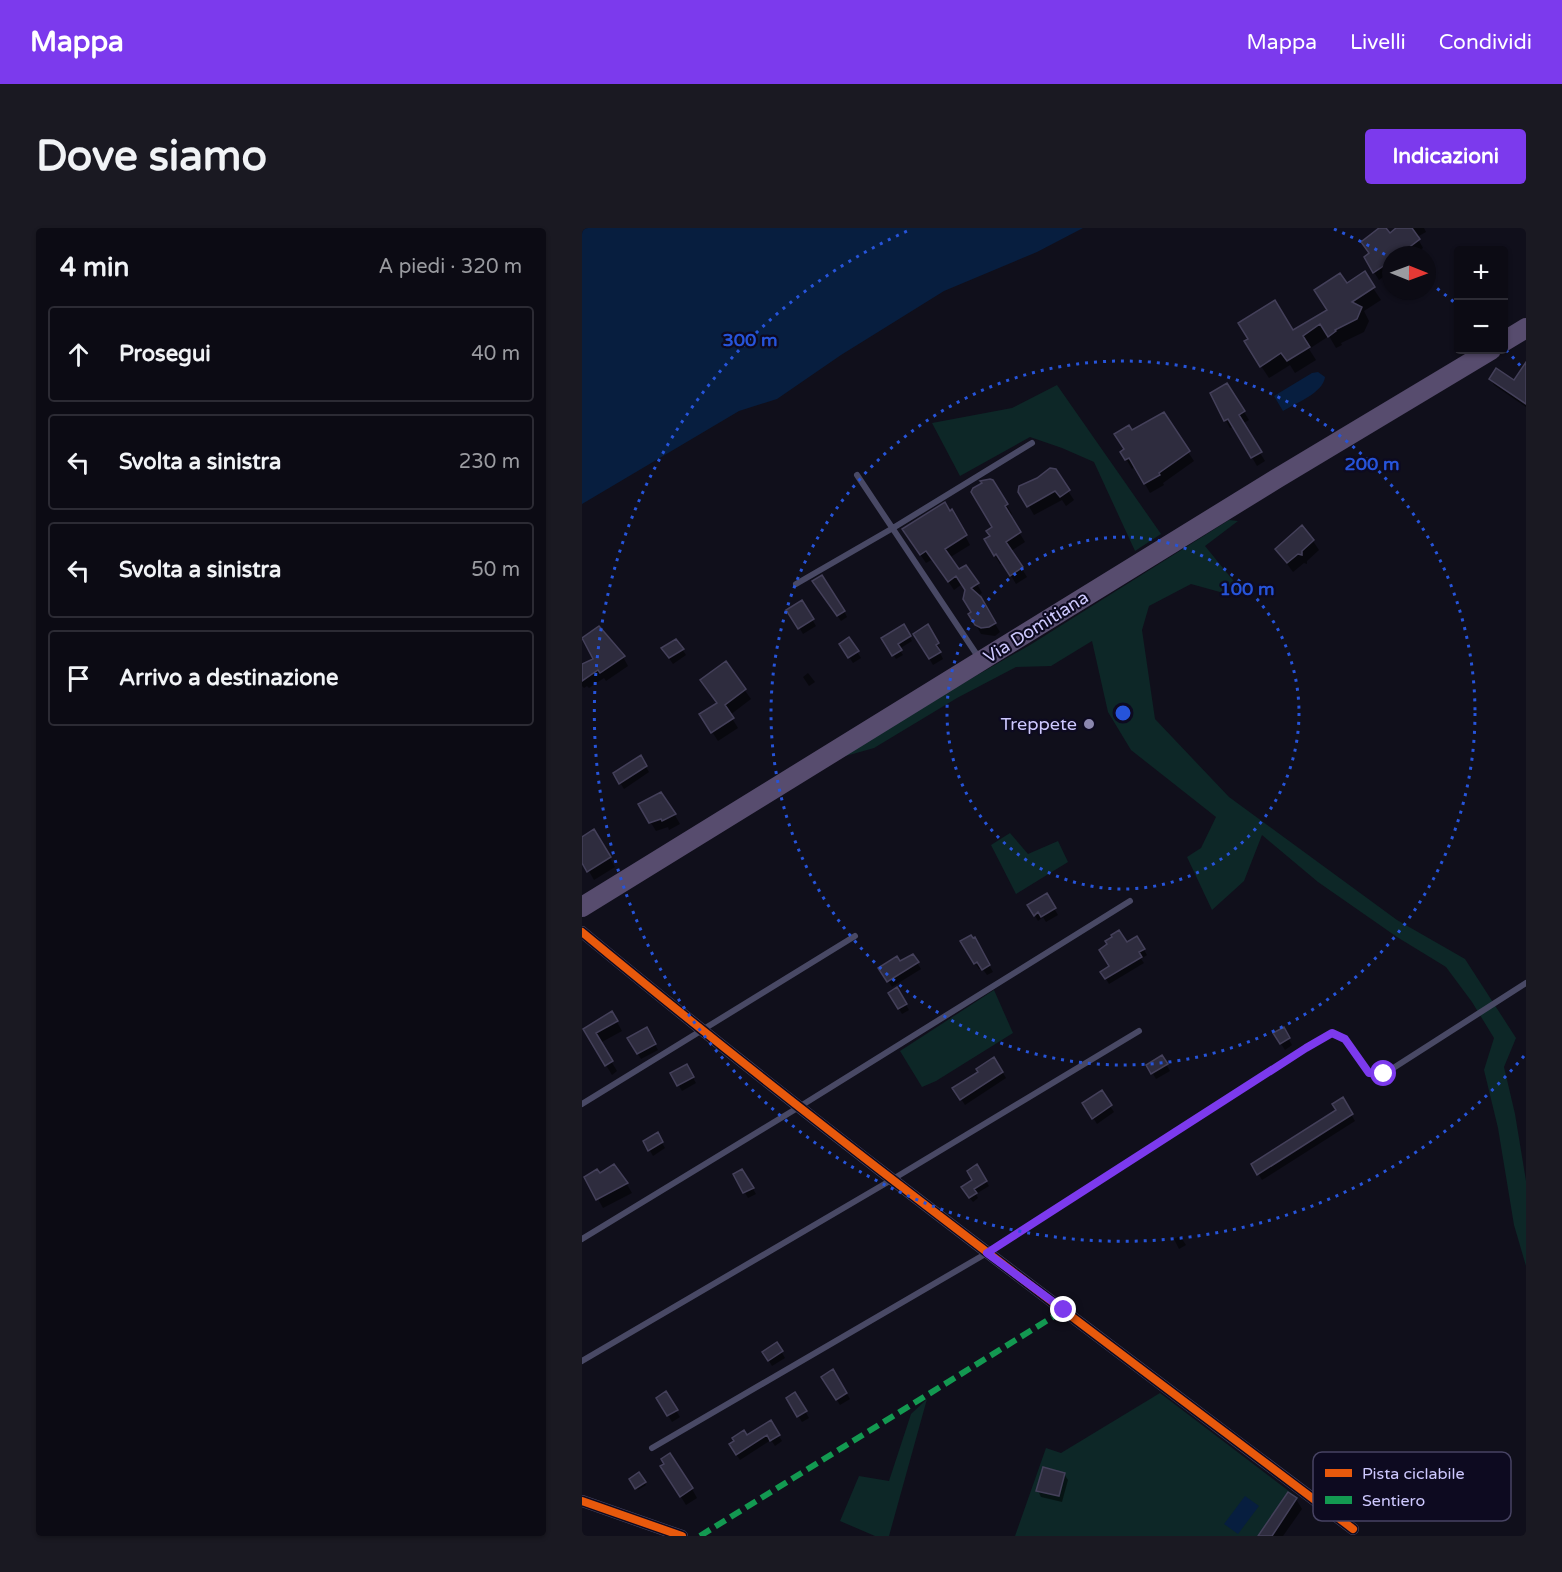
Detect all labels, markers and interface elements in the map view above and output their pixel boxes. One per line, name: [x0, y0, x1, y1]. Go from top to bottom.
text: Mappa: [30, 25, 124, 59]
text: Mappa: [1247, 30, 1317, 55]
text: Livelli: [1350, 30, 1406, 55]
text: Condividi: [1439, 30, 1532, 55]
button: Indicazioni: [1365, 129, 1526, 184]
text: Dove siamo: [36, 131, 267, 182]
north arrow: [1382, 246, 1436, 300]
map controls: [1454, 246, 1508, 354]
button: +: [1454, 246, 1508, 300]
text: 4 min: [60, 252, 129, 283]
text: A piedi · 320 m: [379, 255, 522, 279]
button: −: [1454, 300, 1508, 354]
text: 300 m: [722, 329, 778, 351]
icon: ahead: [62, 338, 95, 371]
text: Prosegui: [119, 341, 211, 367]
text: 40 m: [471, 342, 520, 366]
icon: left: [62, 446, 95, 479]
text: Svolta a sinistra: [119, 449, 281, 475]
text: 230 m: [459, 450, 520, 474]
text: 200 m: [1344, 453, 1400, 475]
icon: left: [62, 554, 95, 587]
text: Svolta a sinistra: [119, 557, 281, 583]
text: 50 m: [471, 558, 520, 582]
text: 100 m: [1219, 578, 1275, 600]
street label: Via Domitiana: [980, 586, 1092, 668]
icon: arrive: [62, 662, 95, 695]
text: Arrivo a destinazione: [119, 665, 338, 691]
centre of rings: [1113, 703, 1133, 723]
place label: Treppete: [1000, 713, 1077, 735]
marker: Treppete: [1082, 717, 1096, 731]
route start: [1370, 1060, 1396, 1086]
route end: [1050, 1296, 1076, 1322]
legend: [1313, 1452, 1511, 1521]
text: Pista ciclabile: [1362, 1464, 1465, 1484]
text: Sentiero: [1362, 1491, 1425, 1511]

